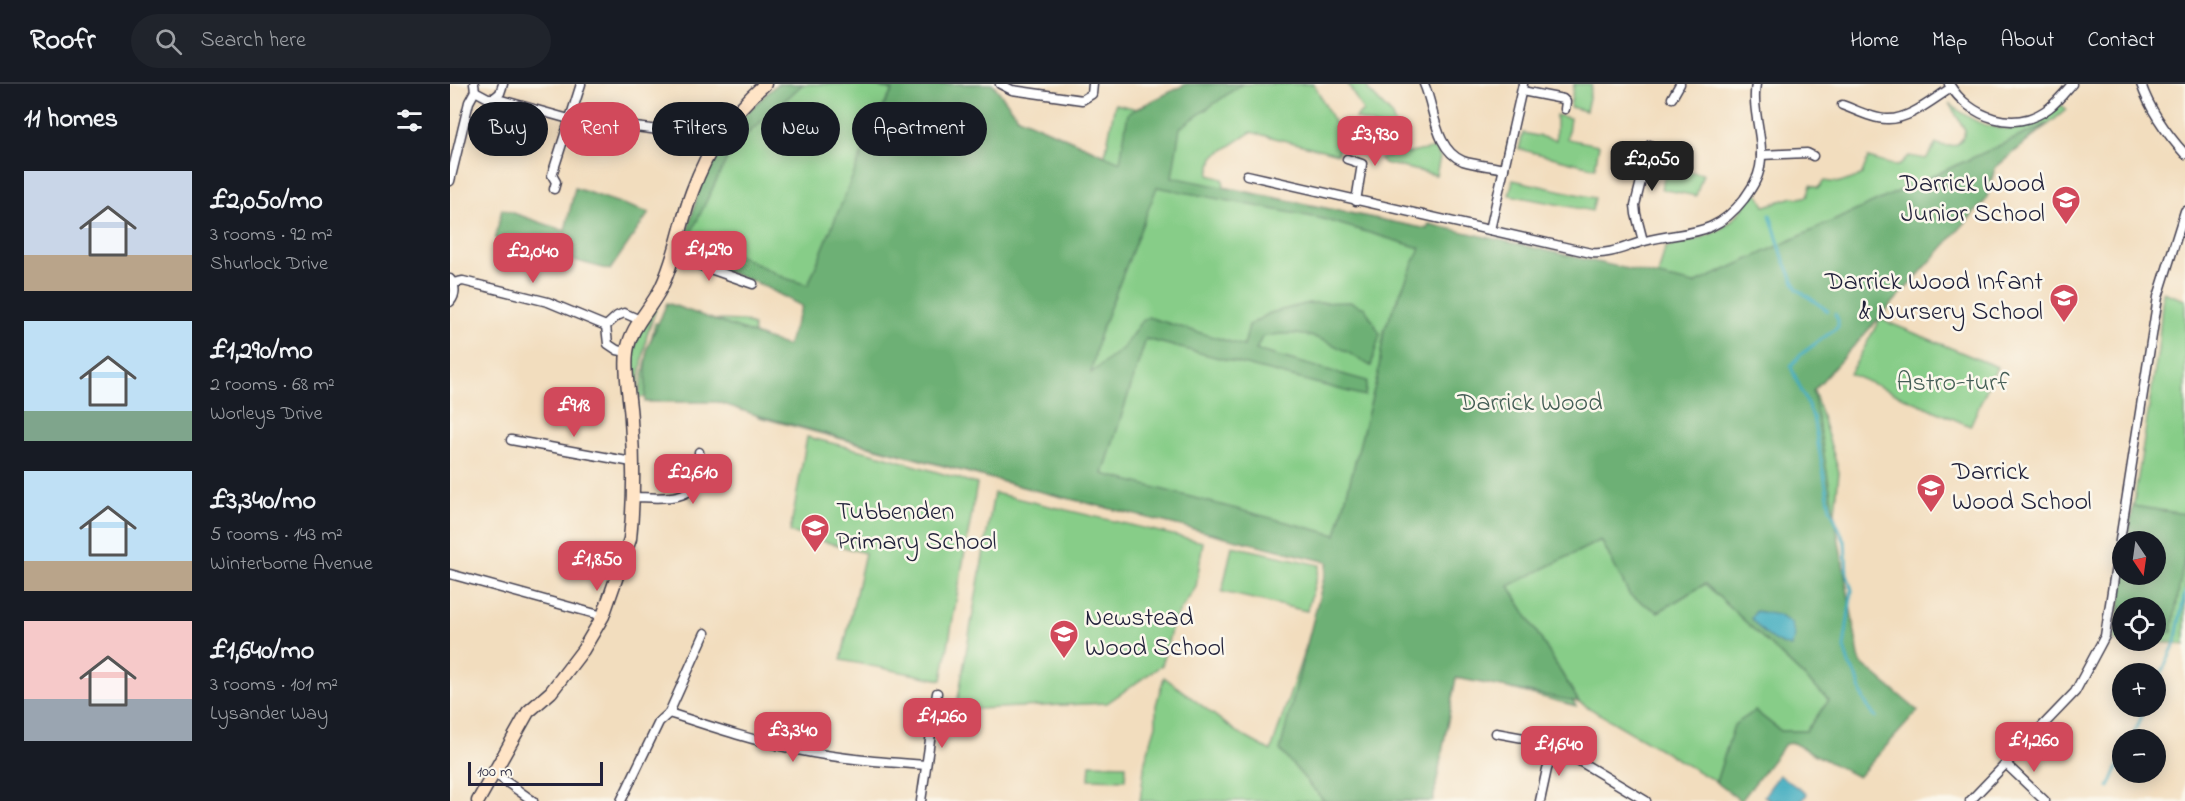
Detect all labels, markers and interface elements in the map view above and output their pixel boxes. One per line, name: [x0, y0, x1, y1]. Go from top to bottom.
search box: [131, 14, 551, 68]
text: Roofr: [30, 21, 95, 62]
icon: search: [152, 25, 185, 58]
text: Search here: [200, 25, 306, 57]
text: Home: [1850, 26, 1899, 56]
text: Map: [1932, 26, 1967, 56]
text: About: [2000, 26, 2054, 56]
text: Contact: [2087, 26, 2155, 56]
text: 11 homes: [24, 101, 118, 139]
chip: Buy: [468, 102, 548, 156]
chip: Rent: [560, 102, 640, 156]
chip: Filters: [652, 102, 749, 156]
chip: New: [761, 102, 840, 156]
chip: Apartment: [852, 102, 987, 156]
icon: filters: [393, 104, 426, 137]
pin: £3,930: [1326, 116, 1424, 167]
text: £3,930: [1351, 121, 1399, 150]
pin: £2,050: [1603, 141, 1701, 192]
text: £2,050: [1625, 146, 1679, 175]
place label: Darrick Wood Junior School: [1899, 166, 2045, 234]
text: £2,050/mo: [210, 183, 323, 221]
school or university icon: Darrick Wood Junior School: [2050, 184, 2082, 226]
icon: home: [72, 195, 144, 267]
text: 3 rooms · 92 m²: [210, 221, 333, 250]
pin: £1,290: [660, 231, 758, 282]
pin: £2,040: [484, 233, 582, 284]
text: £1,290: [685, 236, 733, 265]
text: £2,040: [507, 238, 559, 267]
text: Shurlock Drive: [210, 250, 328, 279]
place label: Darrick Wood Infant & Nursery School: [1824, 264, 2043, 332]
school or university icon: Darrick Wood Infant & Nursery School: [2048, 282, 2080, 324]
text: £1,290/mo: [210, 333, 313, 371]
icon: home: [72, 345, 144, 417]
park label: Astro-turf: [1897, 365, 2010, 403]
text: 2 rooms · 68 m²: [210, 371, 335, 400]
park label: Darrick Wood: [1456, 385, 1603, 423]
pin: £918: [538, 387, 610, 438]
text: £918: [558, 392, 590, 421]
text: Worleys Drive: [210, 400, 322, 429]
pin: £2,610: [644, 454, 742, 505]
place label: Darrick Wood School: [1951, 454, 2092, 522]
text: £2,610: [668, 459, 718, 488]
school or university icon: Darrick Wood School: [1915, 472, 1947, 514]
text: £3,340/mo: [210, 483, 316, 521]
place label: Tubbenden Primary School: [836, 494, 997, 562]
icon: home: [72, 495, 144, 567]
school or university icon: Tubbenden Primary School: [799, 512, 831, 554]
text: 5 rooms · 143 m²: [210, 521, 343, 550]
north arrow: [2112, 531, 2166, 585]
map controls: [2112, 531, 2166, 783]
pin: £1,850: [548, 541, 646, 592]
text: £1,850: [572, 546, 622, 575]
text: Winterborne Avenue: [210, 550, 373, 579]
button: locate: [2112, 597, 2166, 651]
place label: Newstead Wood School: [1085, 600, 1225, 668]
school or university icon: Newstead Wood School: [1048, 618, 1080, 660]
text: £1,640/mo: [210, 633, 314, 671]
icon: home: [72, 645, 144, 717]
button: +: [2112, 663, 2166, 717]
text: 3 rooms · 101 m²: [210, 671, 338, 700]
pin: £1,260: [893, 698, 991, 749]
text: Lysander Way: [210, 700, 328, 729]
text: £1,260: [917, 703, 967, 732]
pin: £3,340: [744, 712, 842, 763]
text: £3,340: [768, 717, 818, 746]
pin: £1,260: [1985, 722, 2083, 773]
pin: £1,640: [1510, 726, 1608, 777]
text: £1,260: [2009, 727, 2059, 756]
button: −: [2112, 729, 2166, 783]
text: £1,640: [1535, 731, 1583, 760]
scale bar: [468, 759, 603, 786]
text: 100 m: [477, 760, 512, 784]

